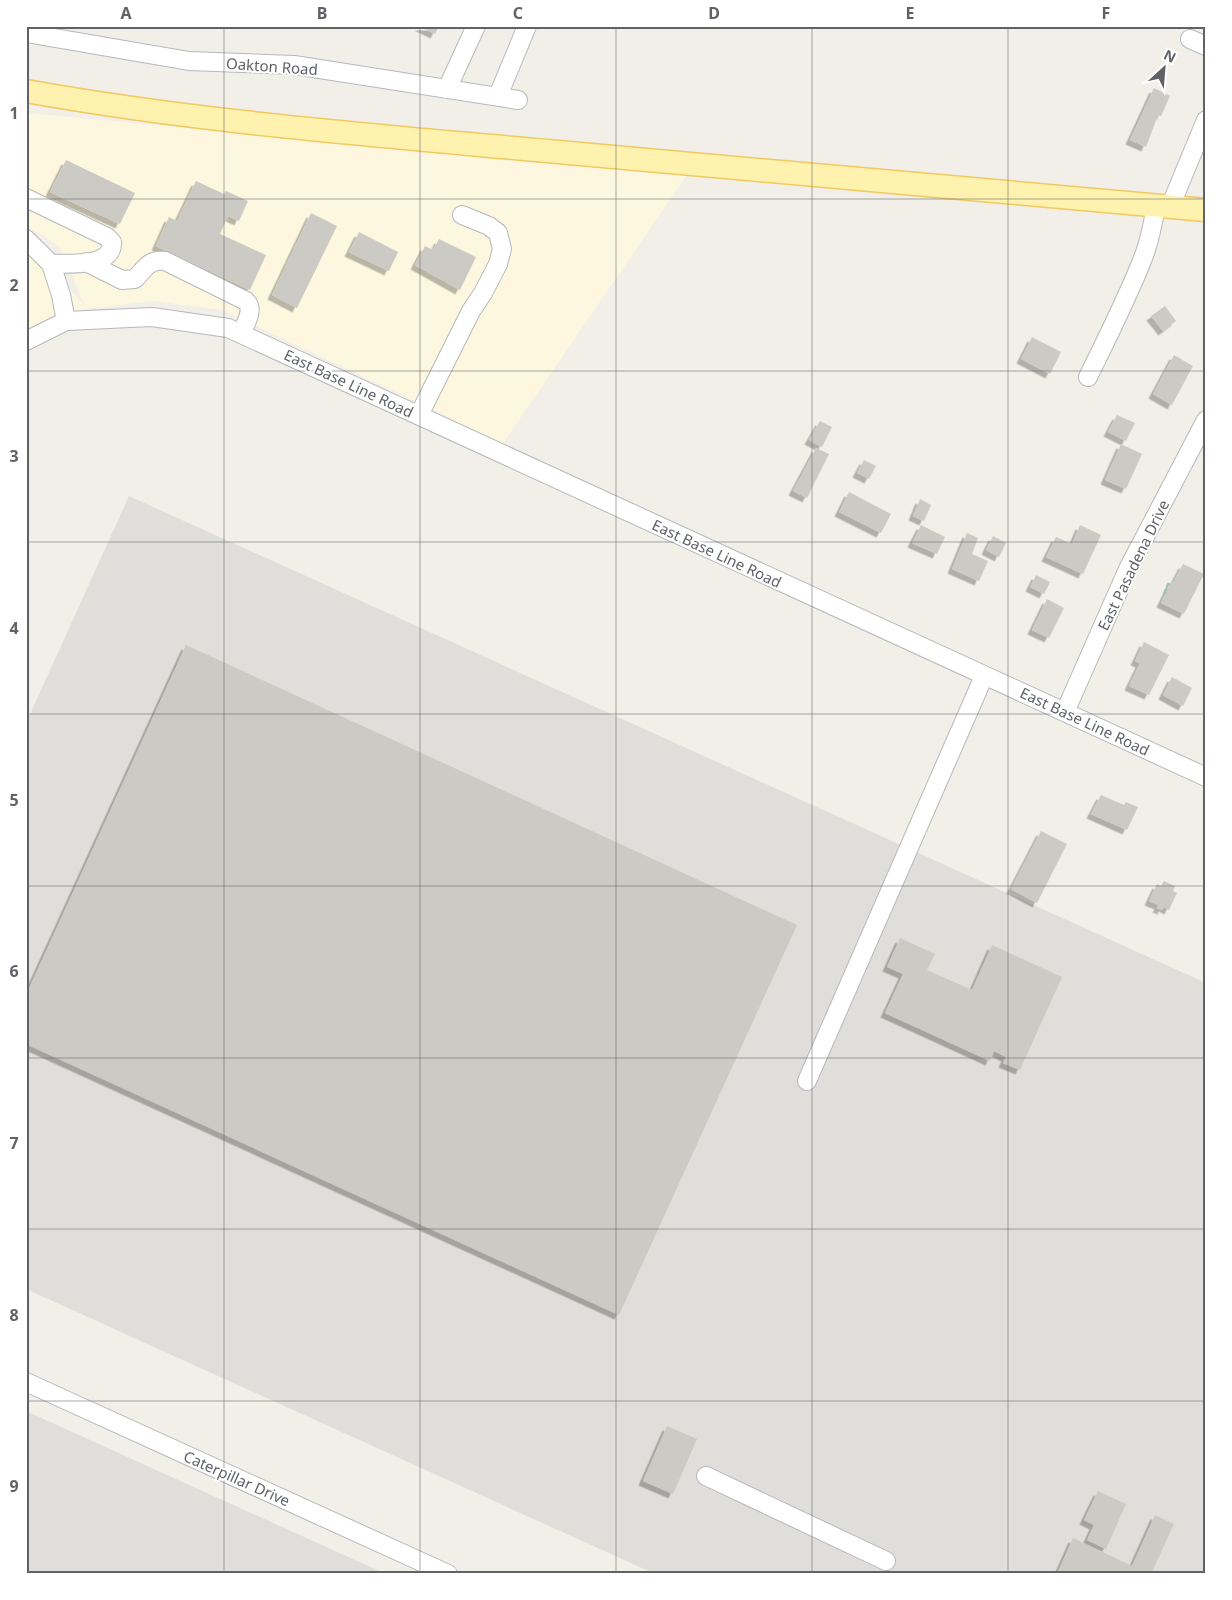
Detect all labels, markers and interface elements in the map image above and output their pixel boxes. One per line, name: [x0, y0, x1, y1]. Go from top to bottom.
text: A: [120, 2, 132, 24]
text: B: [317, 2, 327, 24]
text: C: [513, 2, 523, 24]
text: D: [708, 2, 720, 24]
text: E: [906, 2, 915, 24]
text: F: [1102, 2, 1110, 24]
north arrow: [1140, 42, 1190, 92]
text: N: [1161, 45, 1179, 67]
street label: Oakton Road: [225, 53, 319, 79]
text: 1: [9, 102, 19, 124]
text: 2: [9, 274, 19, 296]
street label: East Base Line Road: [281, 344, 417, 422]
text: 3: [9, 445, 19, 467]
street label: East Pasadena Drive: [1093, 496, 1173, 634]
street label: East Base Line Road: [649, 514, 785, 592]
text: 4: [9, 617, 19, 639]
street label: East Base Line Road: [1017, 682, 1153, 760]
text: 5: [9, 789, 19, 811]
text: 6: [9, 960, 19, 982]
text: 7: [9, 1132, 19, 1154]
text: 8: [9, 1304, 19, 1326]
street label: Caterpillar Drive: [181, 1446, 293, 1510]
text: 9: [9, 1475, 19, 1497]

